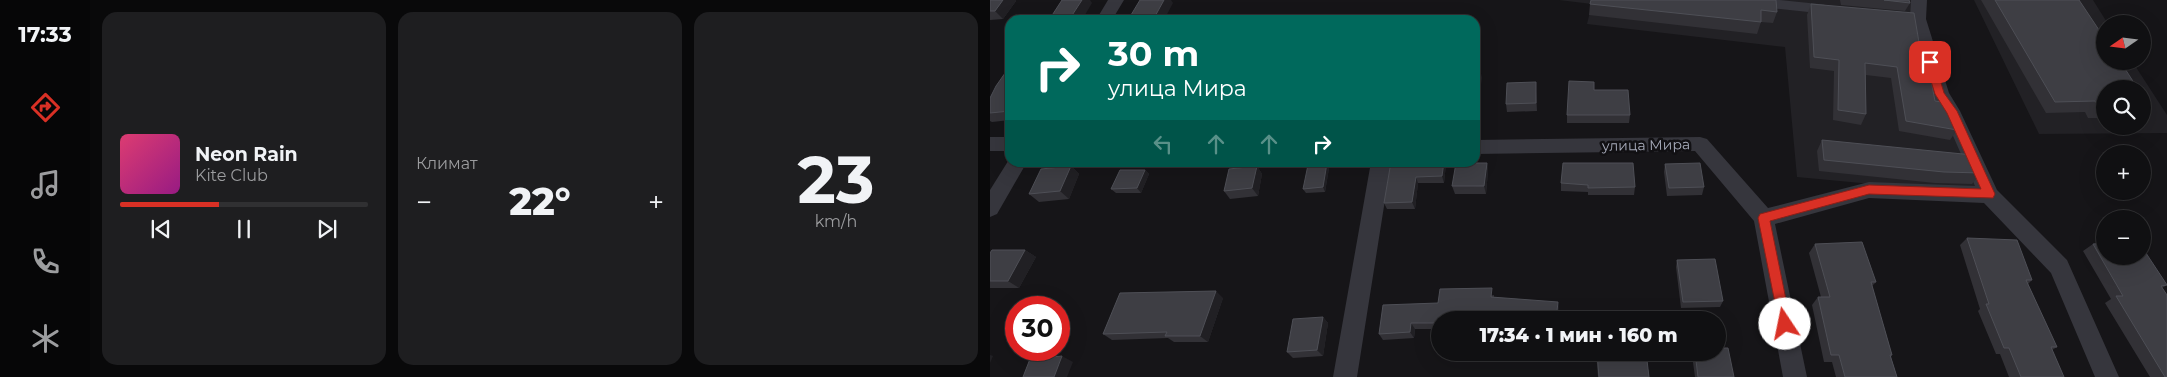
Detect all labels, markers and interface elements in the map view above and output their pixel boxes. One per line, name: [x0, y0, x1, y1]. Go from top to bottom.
north arrow: [2096, 15, 2151, 70]
map controls: [2096, 15, 2151, 265]
text: 17:33: [18, 21, 72, 48]
text: 30 m: [1108, 32, 1199, 75]
icon: right: [1025, 35, 1090, 100]
pin: [1909, 41, 1951, 83]
icon: arrive: [1916, 48, 1944, 76]
text: улица Мира: [1108, 75, 1247, 102]
button: search: [2096, 80, 2151, 135]
icon: directions: [28, 90, 63, 125]
icon: left: [1149, 130, 1177, 158]
icon: ahead: [1202, 130, 1230, 158]
icon: ahead: [1255, 130, 1283, 158]
icon: right: [1308, 130, 1336, 158]
street label: улица Мира: [1601, 135, 1690, 155]
text: 23: [798, 140, 874, 219]
text: Neon Rain: [195, 143, 298, 166]
button: +: [2096, 145, 2151, 200]
text: Климат: [416, 154, 478, 173]
text: Kite Club: [195, 166, 268, 185]
icon: music: [28, 167, 63, 202]
text: 22°: [509, 178, 571, 225]
text: −: [416, 185, 432, 219]
text: +: [648, 185, 664, 219]
button: −: [2096, 210, 2151, 265]
text: km/h: [815, 212, 857, 231]
icon: previous: [147, 215, 175, 243]
icon: pause: [230, 215, 258, 243]
icon: next: [313, 215, 341, 243]
icon: phone: [28, 244, 63, 279]
speed limit sign: 30: [1005, 296, 1070, 361]
position arrow: [1758, 297, 1810, 349]
icon: climate: [28, 321, 63, 356]
text: 17:34 · 1 мин · 160 m: [1479, 324, 1678, 347]

